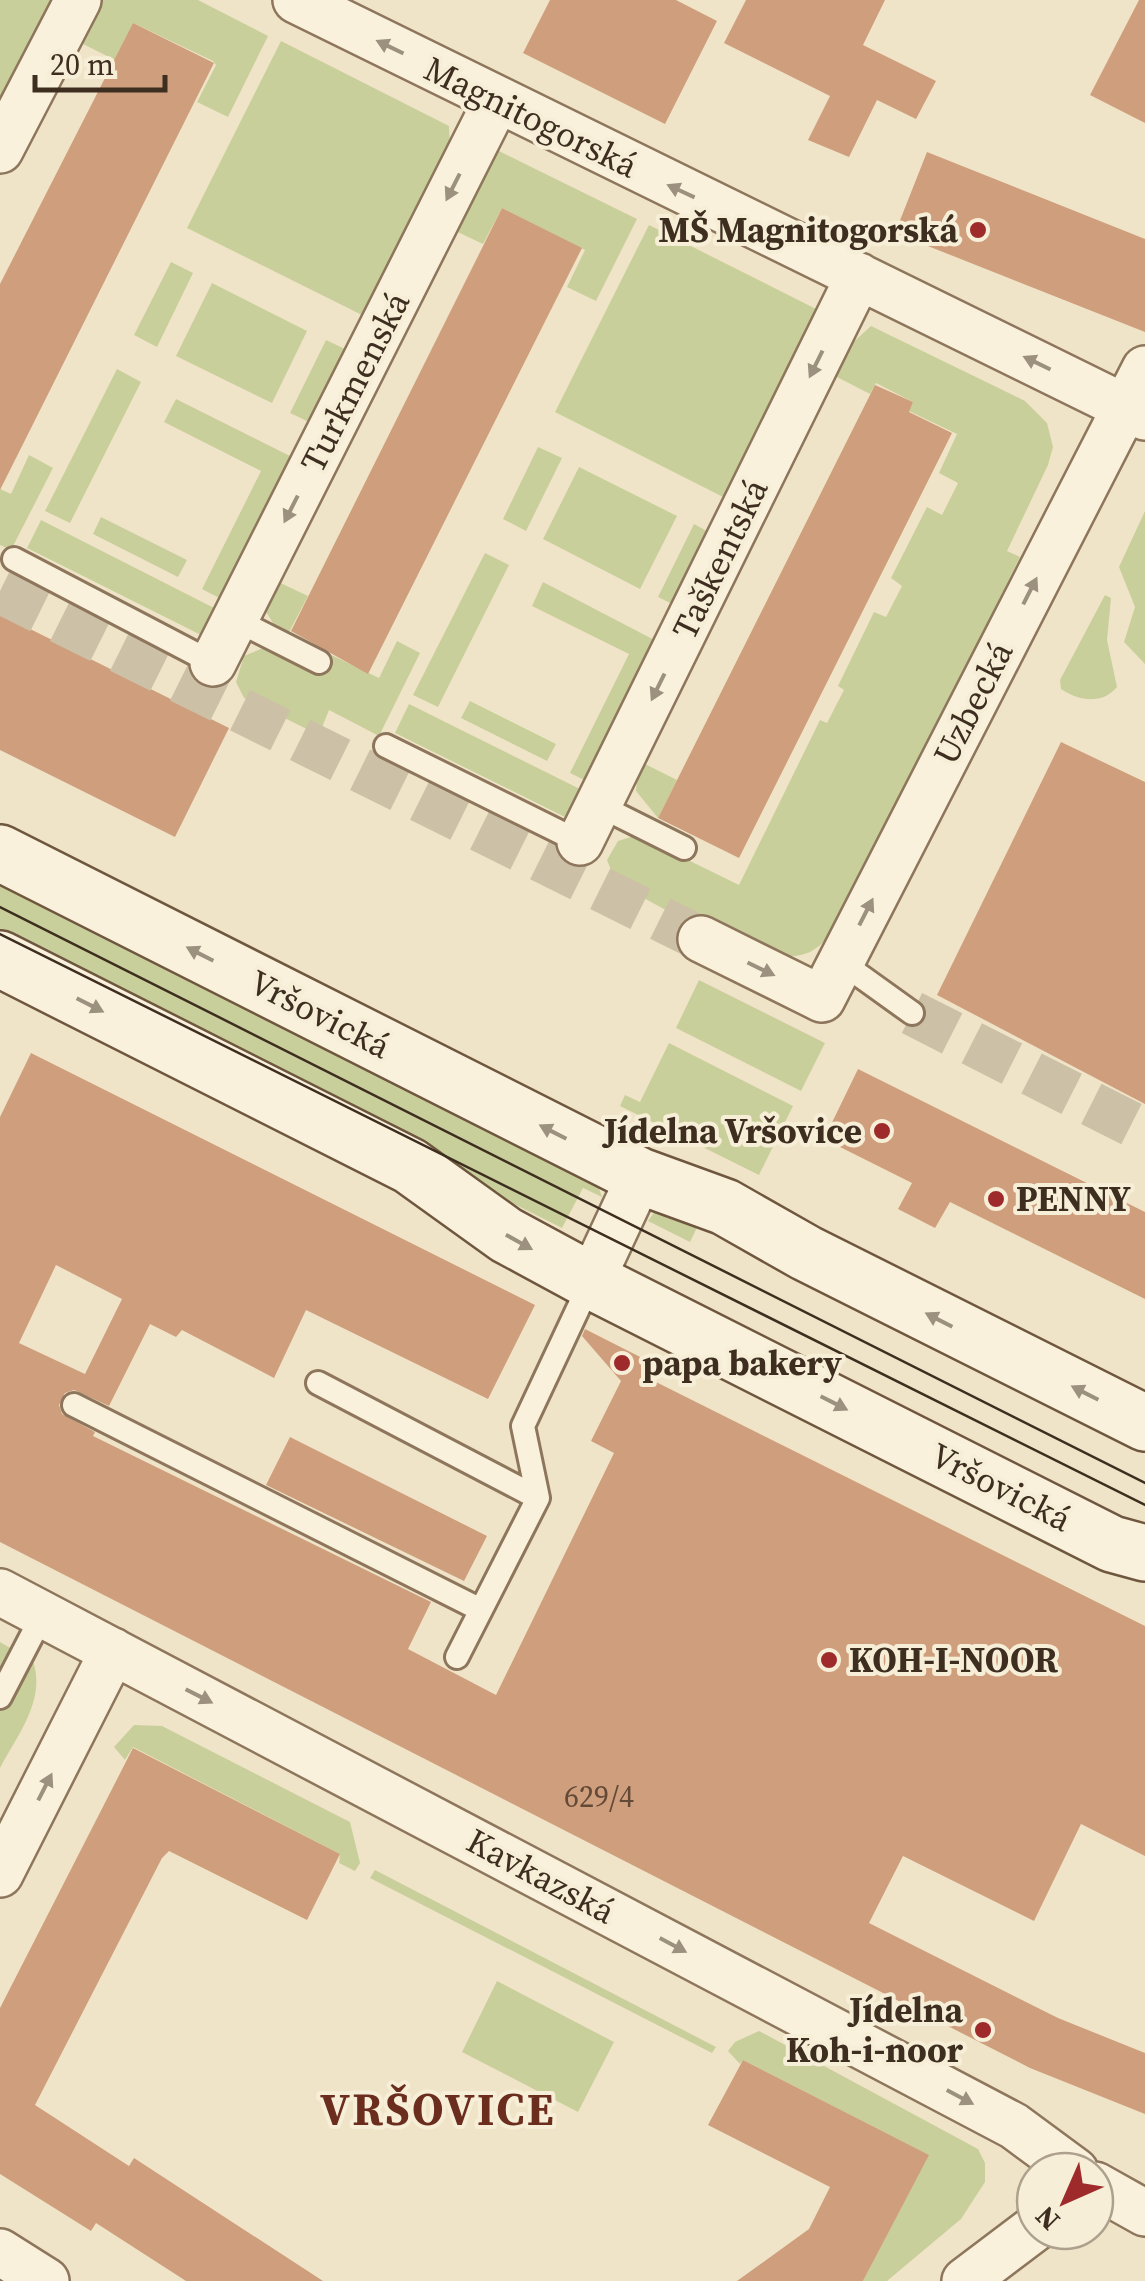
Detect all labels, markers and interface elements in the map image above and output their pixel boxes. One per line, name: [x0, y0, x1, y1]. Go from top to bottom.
scale bar: [35, 30, 165, 92]
one-way arrow: [375, 39, 404, 56]
text: 20 m: [50, 44, 114, 85]
street label: Magnitogorská: [416, 45, 646, 189]
one-way arrow: [445, 173, 462, 202]
one-way arrow: [666, 183, 695, 200]
place label: MŠ Magnitogorská: [659, 206, 958, 254]
marker: MŠ Magnitogorská: [967, 219, 989, 241]
street label: Turkmenská: [289, 283, 421, 481]
one-way arrow: [808, 349, 825, 378]
one-way arrow: [1022, 355, 1051, 372]
street label: Taškentská: [661, 471, 780, 647]
one-way arrow: [283, 494, 300, 523]
one-way arrow: [1021, 577, 1038, 606]
street label: Uzbecká: [922, 633, 1024, 773]
one-way arrow: [649, 672, 666, 701]
one-way arrow: [857, 897, 874, 926]
one-way arrow: [186, 946, 215, 963]
street label: Vršovická: [241, 958, 399, 1070]
one-way arrow: [747, 960, 776, 977]
one-way arrow: [76, 996, 105, 1013]
place label: Jídelna Vršovice: [602, 1107, 862, 1155]
marker: Jídelna Vršovice: [871, 1120, 893, 1142]
one-way arrow: [538, 1124, 567, 1141]
place label: PENNY: [1016, 1175, 1131, 1223]
marker: PENNY: [985, 1188, 1007, 1210]
one-way arrow: [505, 1232, 533, 1250]
one-way arrow: [924, 1312, 953, 1329]
place label: papa bakery: [642, 1339, 842, 1387]
marker: papa bakery: [611, 1352, 633, 1374]
one-way arrow: [1071, 1385, 1100, 1402]
one-way arrow: [820, 1395, 849, 1412]
street label: Vršovická: [922, 1431, 1080, 1543]
place label: KOH-I-NOOR: [849, 1636, 1058, 1684]
marker: KOH-I-NOOR: [818, 1649, 840, 1671]
one-way arrow: [185, 1687, 214, 1704]
one-way arrow: [36, 1773, 53, 1802]
house number: 629/4: [564, 1776, 634, 1817]
street label: Kavkazská: [458, 1817, 624, 1935]
one-way arrow: [658, 1936, 687, 1953]
place label: Jídelna Koh-i-noor: [786, 1986, 964, 2074]
marker: Jídelna Koh-i-noor: [972, 2019, 994, 2041]
district label: VRŠOVICE: [320, 2078, 556, 2140]
one-way arrow: [945, 2089, 974, 2106]
north arrow: [1015, 2151, 1115, 2251]
text: N: [1027, 2198, 1068, 2239]

